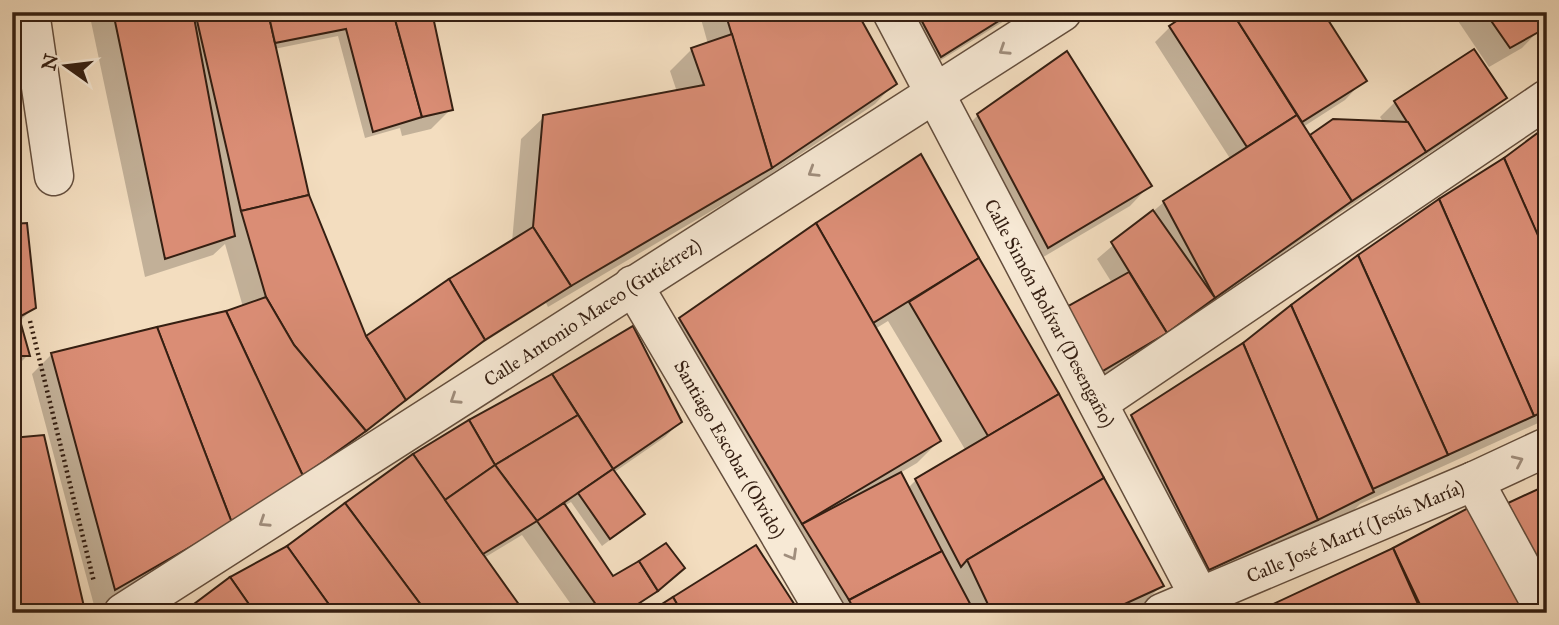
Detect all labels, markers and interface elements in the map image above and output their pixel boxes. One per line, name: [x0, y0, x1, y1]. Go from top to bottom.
north arrow: [32, 32, 102, 102]
one-way arrow: [999, 41, 1012, 54]
text: N: [37, 51, 63, 73]
one-way arrow: [807, 163, 820, 176]
street label: Calle Simón Bolívar (Desengaño): [979, 195, 1120, 432]
street label: Calle Antonio Maceo (Gutiérrez): [479, 233, 706, 392]
street label: Santiago Escobar (Olvido): [668, 356, 790, 543]
one-way arrow: [450, 391, 463, 403]
one-way arrow: [1511, 455, 1523, 469]
street label: Calle José Martí (Jesús María): [1243, 475, 1468, 589]
one-way arrow: [258, 514, 271, 527]
one-way arrow: [784, 547, 797, 560]

